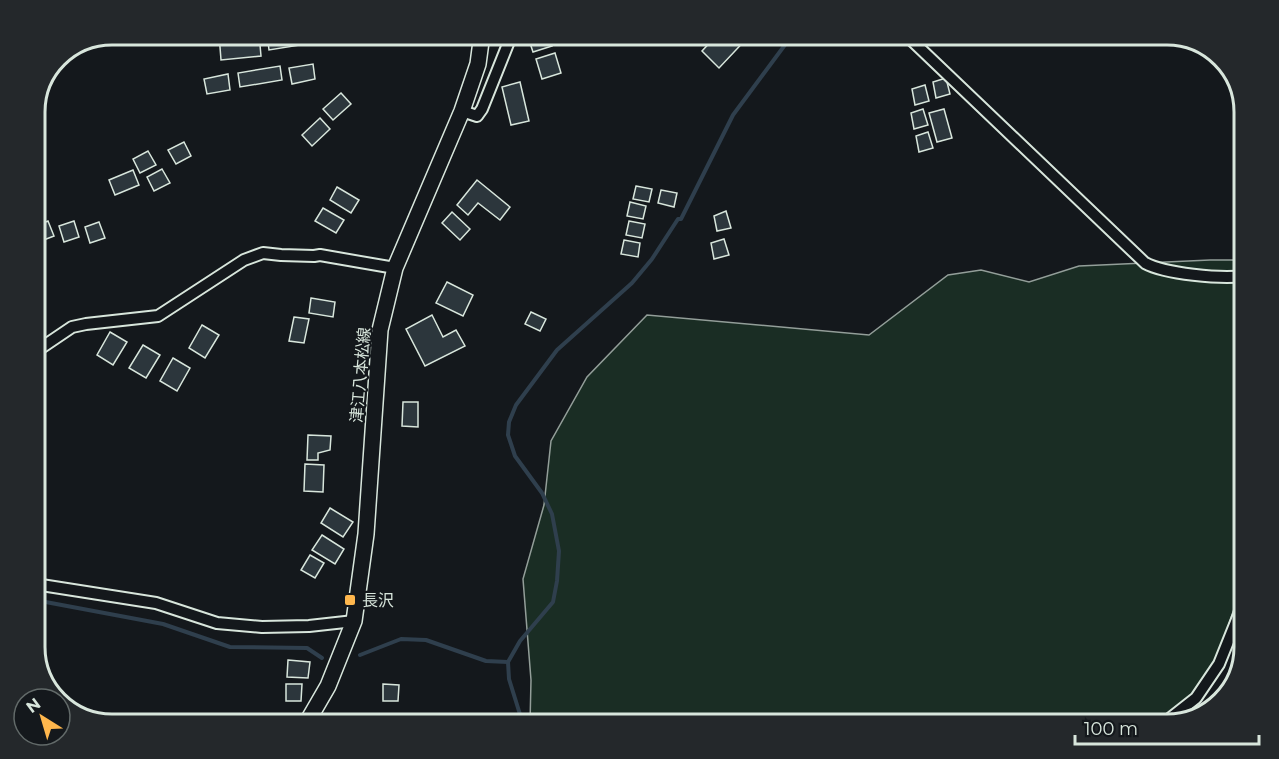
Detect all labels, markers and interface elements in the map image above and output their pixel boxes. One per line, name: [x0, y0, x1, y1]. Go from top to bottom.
street label: 津江八本松線: [347, 326, 374, 424]
place label: 長沢: [362, 591, 394, 610]
marker: 長沢: [343, 593, 357, 607]
north arrow: [12, 687, 72, 747]
text: N: [22, 694, 44, 717]
scale bar: [1075, 708, 1260, 746]
text: 100 m: [1084, 718, 1138, 740]

